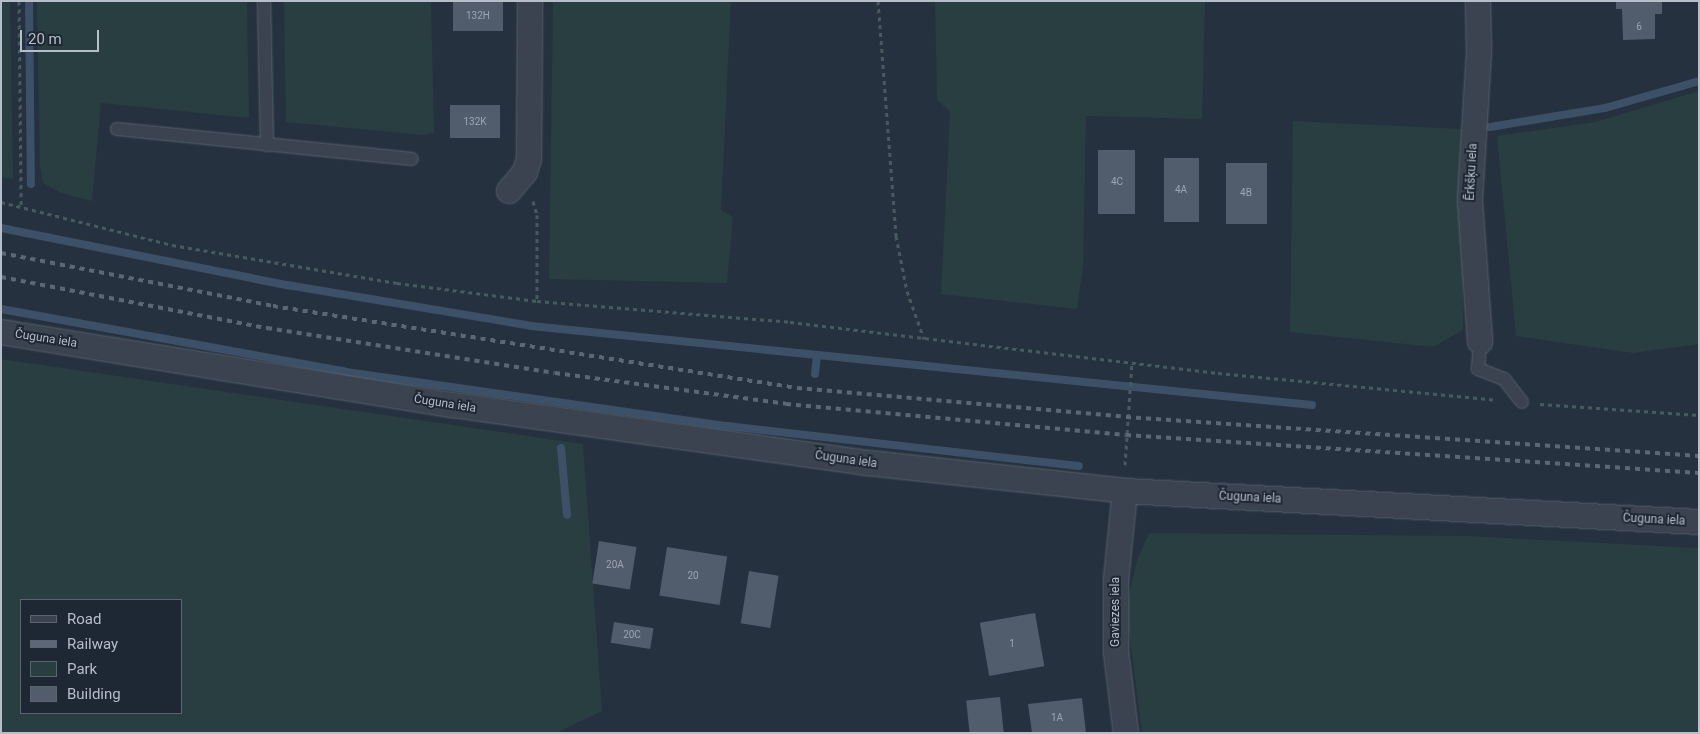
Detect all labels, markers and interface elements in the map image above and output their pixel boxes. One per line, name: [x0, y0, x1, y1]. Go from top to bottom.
house number: 132H: [466, 10, 490, 22]
scale bar: [22, 20, 101, 52]
house number: 6: [1636, 21, 1642, 33]
text: 20 m: [28, 30, 62, 48]
house number: 132K: [463, 116, 487, 128]
street label: Ērkšķu iela: [1463, 143, 1481, 201]
house number: 4C: [1111, 176, 1123, 188]
house number: 4A: [1175, 184, 1187, 196]
house number: 4B: [1240, 187, 1252, 199]
street label: Čuguna iela: [14, 327, 78, 351]
street label: Čuguna iela: [413, 392, 477, 416]
street label: Čuguna iela: [814, 449, 878, 471]
street label: Čuguna iela: [1218, 489, 1282, 507]
street label: Čuguna iela: [1622, 511, 1686, 529]
house number: 20A: [606, 559, 624, 571]
house number: 20: [687, 570, 699, 582]
street label: Gaviezes iela: [1109, 577, 1123, 647]
legend: [20, 599, 182, 714]
text: Road: [67, 610, 101, 628]
house number: 20C: [623, 629, 641, 641]
text: Railway: [67, 635, 118, 653]
house number: 1: [1009, 638, 1015, 650]
text: Park: [67, 660, 97, 678]
text: Building: [67, 685, 121, 703]
house number: 1A: [1051, 712, 1063, 724]

